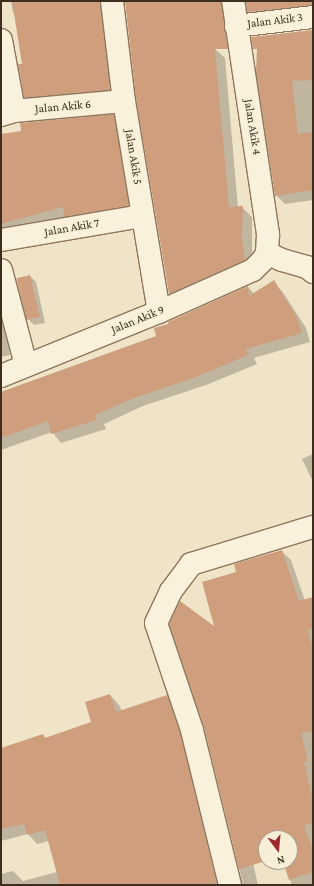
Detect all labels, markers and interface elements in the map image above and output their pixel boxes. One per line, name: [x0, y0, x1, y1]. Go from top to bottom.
street label: Jalan Akik 3: [246, 10, 304, 32]
street label: Jalan Akik 6: [34, 97, 92, 117]
street label: Jalan Akik 4: [240, 98, 264, 156]
street label: Jalan Akik 5: [122, 128, 144, 186]
street label: Jalan Akik 7: [43, 216, 101, 240]
street label: Jalan Akik 9: [109, 303, 167, 337]
north arrow: [258, 830, 298, 870]
text: N: [276, 854, 286, 867]

